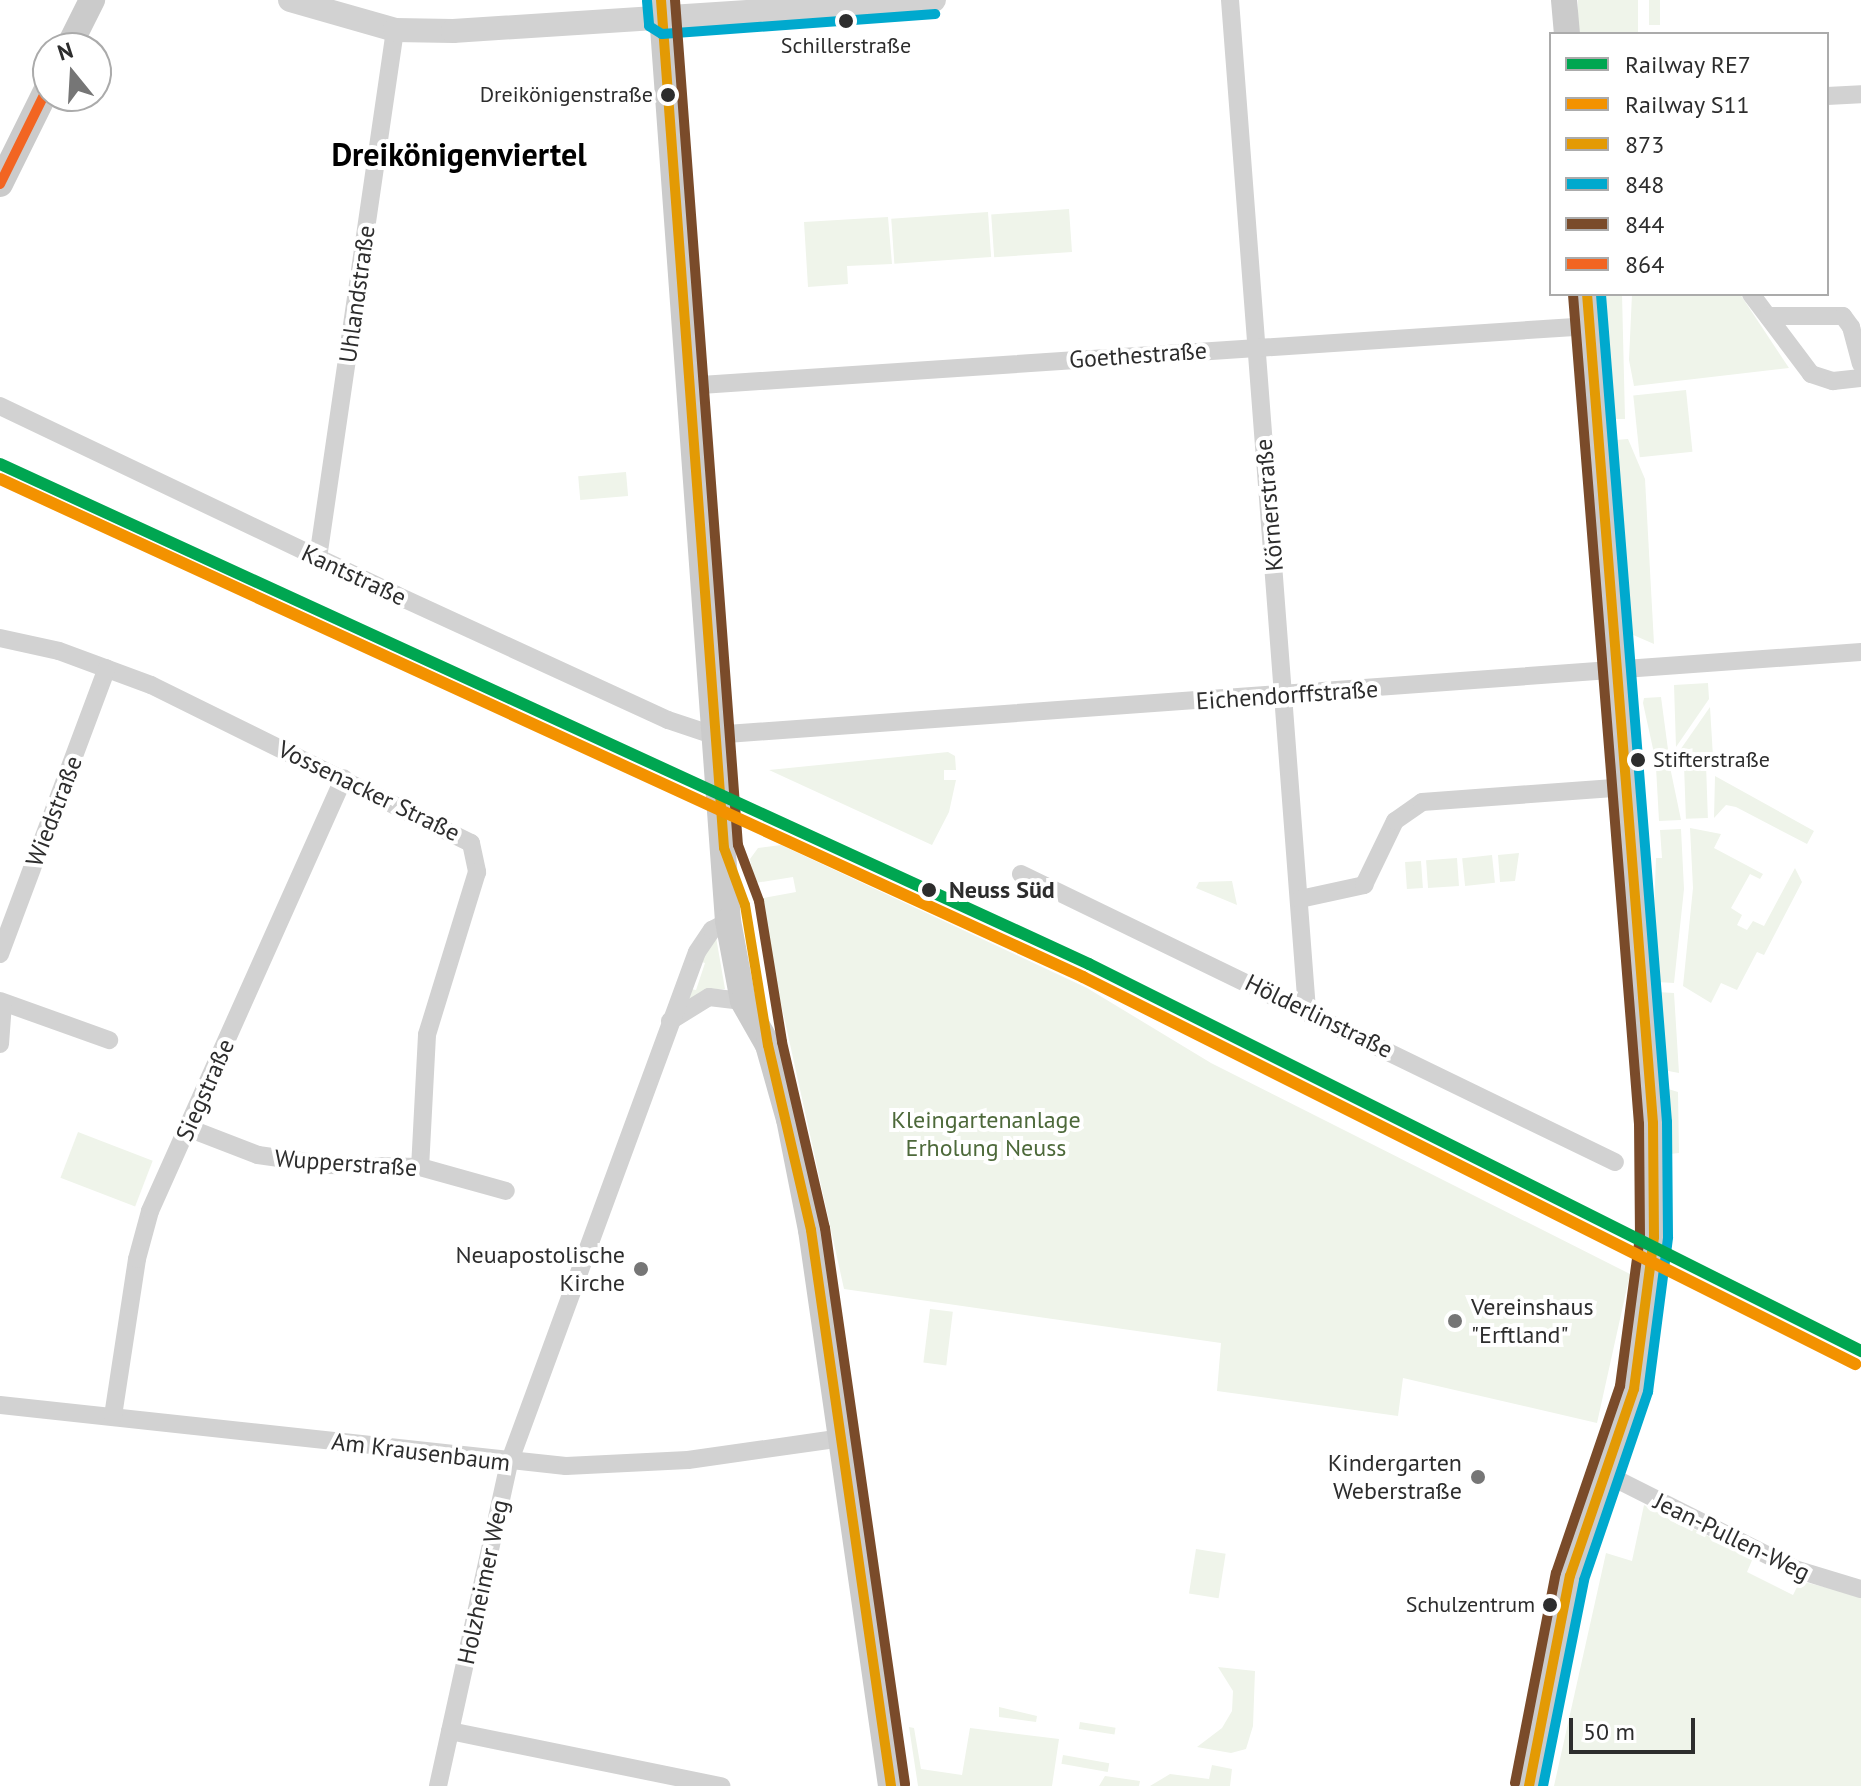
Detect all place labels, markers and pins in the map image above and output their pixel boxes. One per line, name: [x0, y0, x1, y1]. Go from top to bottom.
marker: Schillerstraße: [838, 13, 854, 29]
place label: Schillerstraße: [781, 33, 911, 59]
place label: Dreikönigenstraße: [480, 82, 653, 108]
marker: Dreikönigenstraße: [660, 87, 676, 103]
place label: Stifterstraße: [1653, 747, 1770, 773]
marker: Stifterstraße: [1630, 752, 1646, 768]
place label: Neuss Süd: [949, 876, 1055, 904]
marker: Neuss Süd: [916, 877, 942, 903]
place label: Neuapostolische Kirche: [455, 1241, 625, 1297]
marker: Neuapostolische Kirche: [632, 1260, 650, 1278]
place label: Vereinshaus "Erftland": [1471, 1293, 1594, 1349]
marker: Vereinshaus "Erftland": [1446, 1312, 1464, 1330]
place label: Kindergarten Weberstraße: [1328, 1449, 1462, 1505]
marker: Kindergarten Weberstraße: [1469, 1468, 1487, 1486]
place label: Schulzentrum: [1406, 1592, 1535, 1618]
marker: Schulzentrum: [1542, 1597, 1558, 1613]

